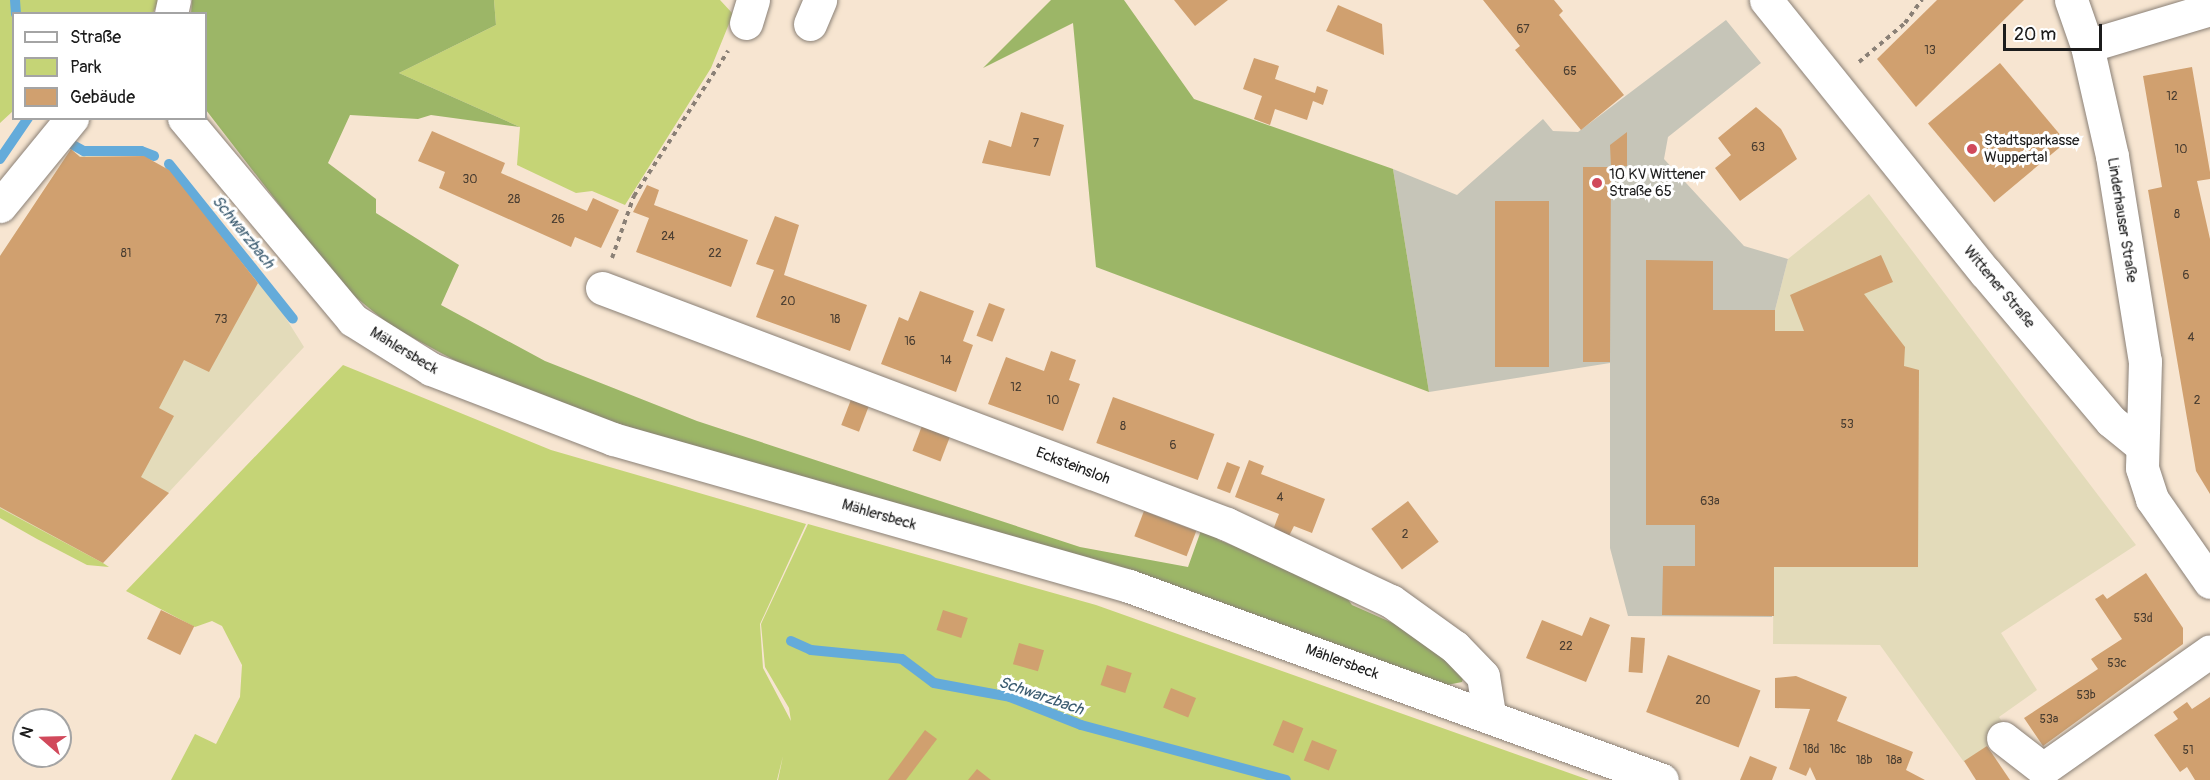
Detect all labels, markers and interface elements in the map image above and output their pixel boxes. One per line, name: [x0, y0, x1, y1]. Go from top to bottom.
legend: [12, 12, 207, 120]
scale bar: [2006, 12, 2105, 50]
house number: 67: [1516, 23, 1530, 37]
text: 20 m: [2014, 23, 2056, 46]
text: Straße: [70, 26, 121, 49]
house number: 13: [1924, 44, 1936, 58]
text: Park: [70, 56, 102, 79]
house number: 65: [1563, 65, 1577, 79]
text: Gebäude: [70, 86, 135, 109]
house number: 12: [2166, 90, 2178, 104]
place label: Stadtsparkasse Wuppertal: [1984, 131, 2079, 166]
house number: 7: [1033, 137, 1039, 151]
house number: 63: [1751, 141, 1765, 155]
marker: Stadtsparkasse Wuppertal: [1965, 142, 1979, 156]
house number: 10: [2175, 143, 2187, 157]
street label: Linderhauser Straße: [2103, 156, 2141, 284]
place label: 10 KV Wittener Straße 65: [1609, 165, 1706, 200]
house number: 30: [463, 173, 477, 187]
marker: 10 KV Wittener Straße 65: [1590, 176, 1604, 190]
water label: Schwarzbach: [208, 192, 278, 272]
house number: 28: [508, 193, 520, 207]
house number: 8: [2174, 208, 2180, 222]
house number: 26: [551, 213, 565, 227]
house number: 24: [661, 230, 675, 244]
street label: Wittener Straße: [1959, 242, 2039, 332]
house number: 81: [121, 247, 131, 261]
house number: 22: [708, 247, 722, 261]
house number: 6: [2183, 269, 2189, 283]
house number: 20: [781, 295, 795, 309]
house number: 73: [214, 313, 228, 327]
house number: 18: [830, 313, 840, 327]
street label: Mählersbeck: [367, 324, 441, 378]
house number: 4: [2188, 331, 2194, 345]
house number: 16: [904, 335, 916, 349]
house number: 14: [940, 354, 952, 368]
house number: 12: [1010, 381, 1022, 395]
house number: 10: [1047, 394, 1059, 408]
house number: 2: [2194, 394, 2200, 408]
house number: 53: [1840, 418, 1854, 432]
house number: 8: [1120, 420, 1126, 434]
house number: 6: [1170, 439, 1176, 453]
street label: Ecksteinsloh: [1033, 444, 1113, 488]
house number: 4: [1277, 491, 1283, 505]
house number: 63a: [1700, 495, 1720, 509]
street label: Mählersbeck: [840, 496, 918, 534]
house number: 2: [1402, 528, 1408, 542]
house number: 53d: [2133, 612, 2153, 626]
street label: Mählersbeck: [1303, 640, 1381, 684]
house number: 22: [1559, 640, 1573, 654]
house number: 53c: [2107, 657, 2127, 671]
water label: Schwarzbach: [996, 673, 1086, 719]
house number: 53b: [2076, 689, 2096, 703]
house number: 20: [1696, 694, 1710, 708]
north arrow: [12, 708, 72, 768]
house number: 53a: [2040, 713, 2058, 727]
text: N: [16, 724, 38, 741]
house number: 18d: [1803, 743, 1819, 757]
house number: 18c: [1830, 743, 1846, 757]
house number: 51: [2182, 744, 2194, 758]
house number: 18b: [1856, 754, 1872, 768]
house number: 18a: [1886, 754, 1902, 768]

